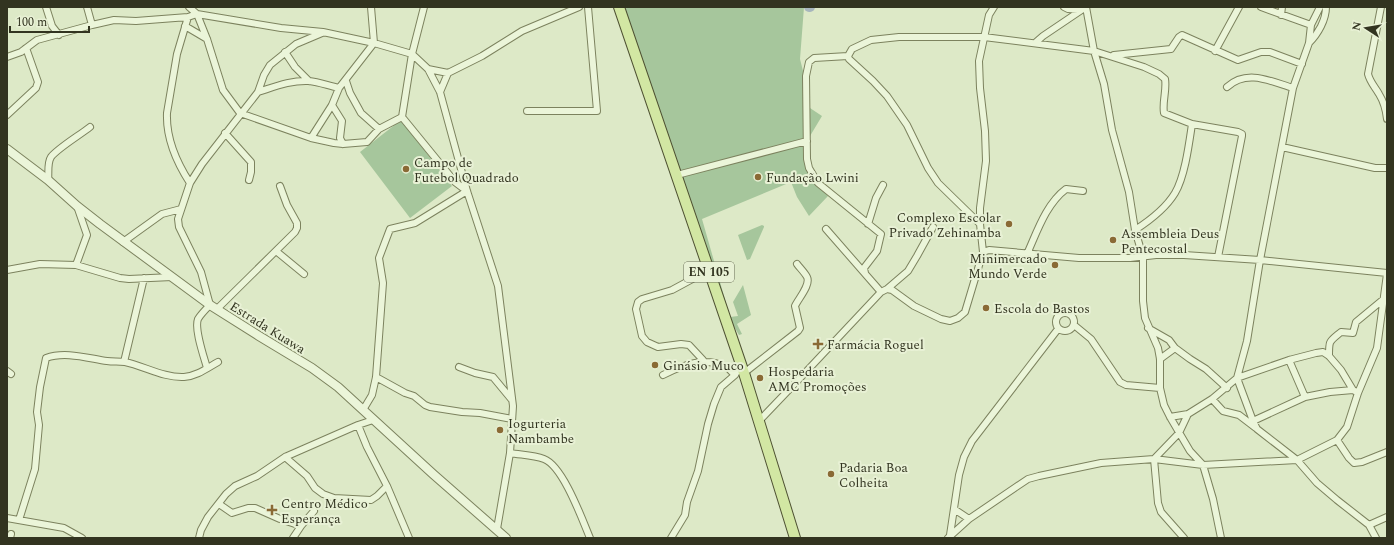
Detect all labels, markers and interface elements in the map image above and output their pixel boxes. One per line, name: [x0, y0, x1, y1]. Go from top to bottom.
scale bar: [10, 8, 89, 34]
north arrow: [1346, 8, 1386, 48]
text: 100 m: [16, 13, 47, 32]
text: N: [1347, 20, 1366, 32]
place label: Campo de Futebol Quadrado: [414, 153, 519, 188]
marker: Campo de Futebol Quadrado: [401, 164, 411, 174]
place label: Fundação Lwini: [766, 168, 859, 188]
marker: Fundação Lwini: [753, 172, 763, 182]
place label: Complexo Escolar Privado Zehinamba: [889, 208, 1002, 243]
marker: Complexo Escolar Privado Zehinamba: [1004, 219, 1014, 229]
place label: Assembleia Deus Pentecostal: [1121, 224, 1219, 259]
marker: Assembleia Deus Pentecostal: [1108, 235, 1118, 245]
place label: Minimercado Mundo Verde: [968, 249, 1047, 284]
marker: Minimercado Mundo Verde: [1050, 260, 1060, 270]
road number: EN 105: [684, 262, 734, 282]
street label: Estrada Kuawa: [226, 297, 310, 359]
place label: Escola do Bastos: [994, 299, 1090, 319]
marker: Escola do Bastos: [981, 303, 991, 313]
place label: Farmácia Roguel: [827, 335, 924, 355]
marker: Farmácia Roguel: [812, 338, 824, 350]
place label: Ginásio Muco: [663, 356, 744, 376]
marker: Ginásio Muco: [650, 360, 660, 370]
place label: Hospedaria AMC Promoções: [768, 362, 867, 397]
marker: Hospedaria AMC Promoções: [755, 373, 765, 383]
place label: Iogurteria Nambambe: [508, 414, 574, 449]
marker: Iogurteria Nambambe: [495, 425, 505, 435]
place label: Padaria Boa Colheita: [839, 458, 909, 493]
marker: Padaria Boa Colheita: [826, 469, 836, 479]
place label: Centro Médico Esperança: [281, 494, 368, 529]
marker: Centro Médico Esperança: [266, 504, 278, 516]

